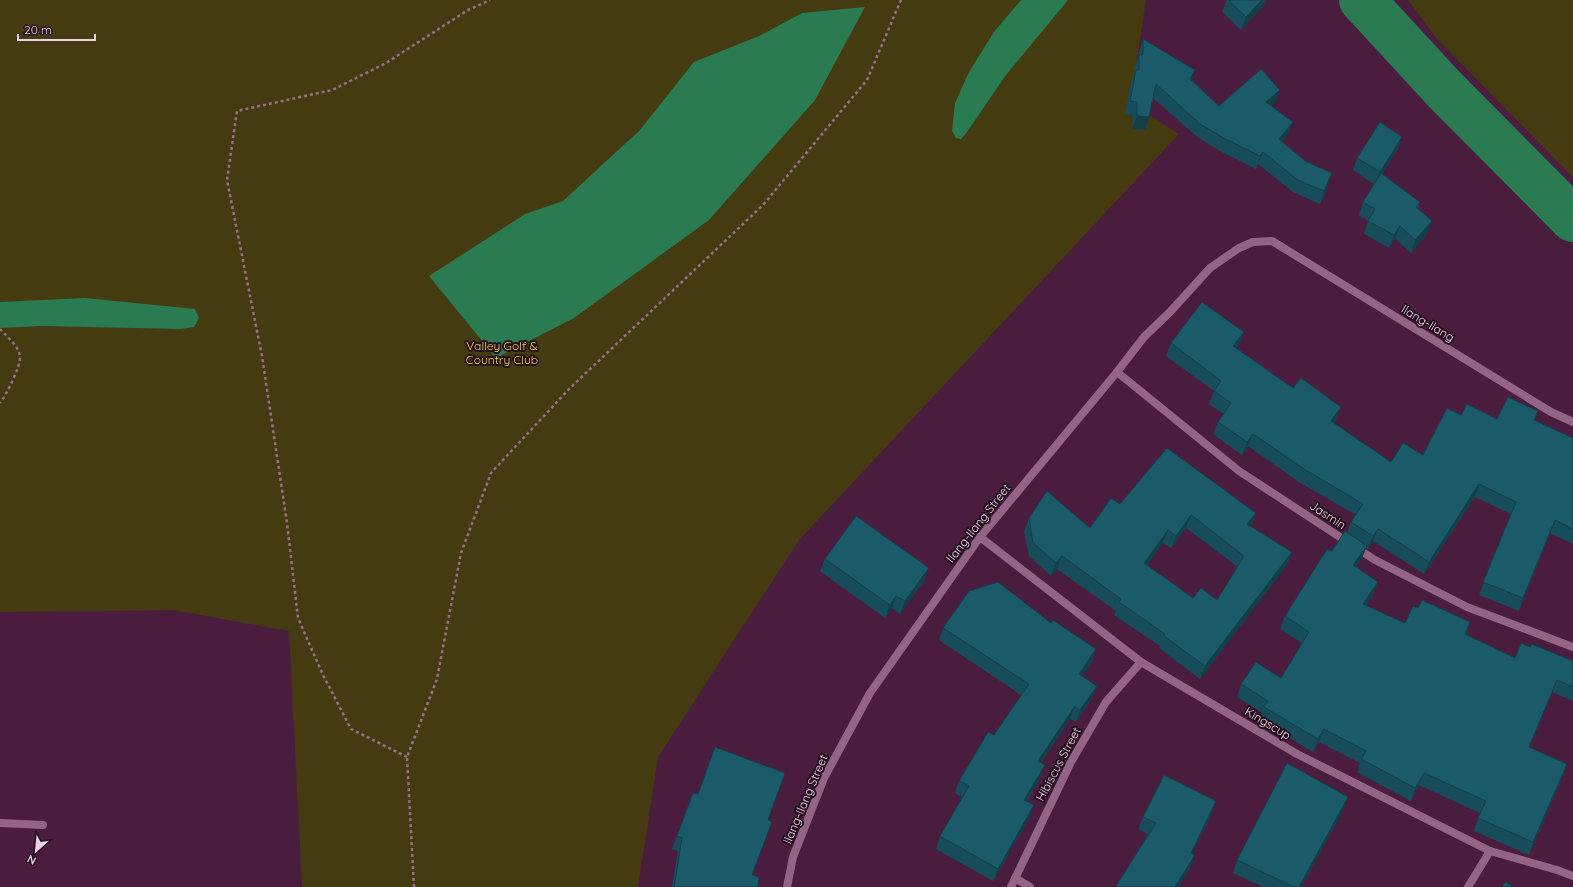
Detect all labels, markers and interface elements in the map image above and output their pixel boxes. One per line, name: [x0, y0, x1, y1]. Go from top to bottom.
scale bar: [18, 16, 95, 42]
text: 20 m: [24, 22, 52, 37]
street label: Ilang-Ilang: [1399, 301, 1457, 345]
park label: Valley Golf & Country Club: [466, 338, 538, 367]
street label: Ilang-Ilang Street: [943, 481, 1013, 565]
street label: Jasmin: [1307, 498, 1349, 532]
street label: Kingscup: [1242, 703, 1294, 743]
street label: Hibiscus Street: [1032, 725, 1084, 803]
street label: Ilang-Ilang Street: [779, 752, 831, 846]
north arrow: [16, 831, 56, 871]
text: N: [25, 852, 38, 868]

